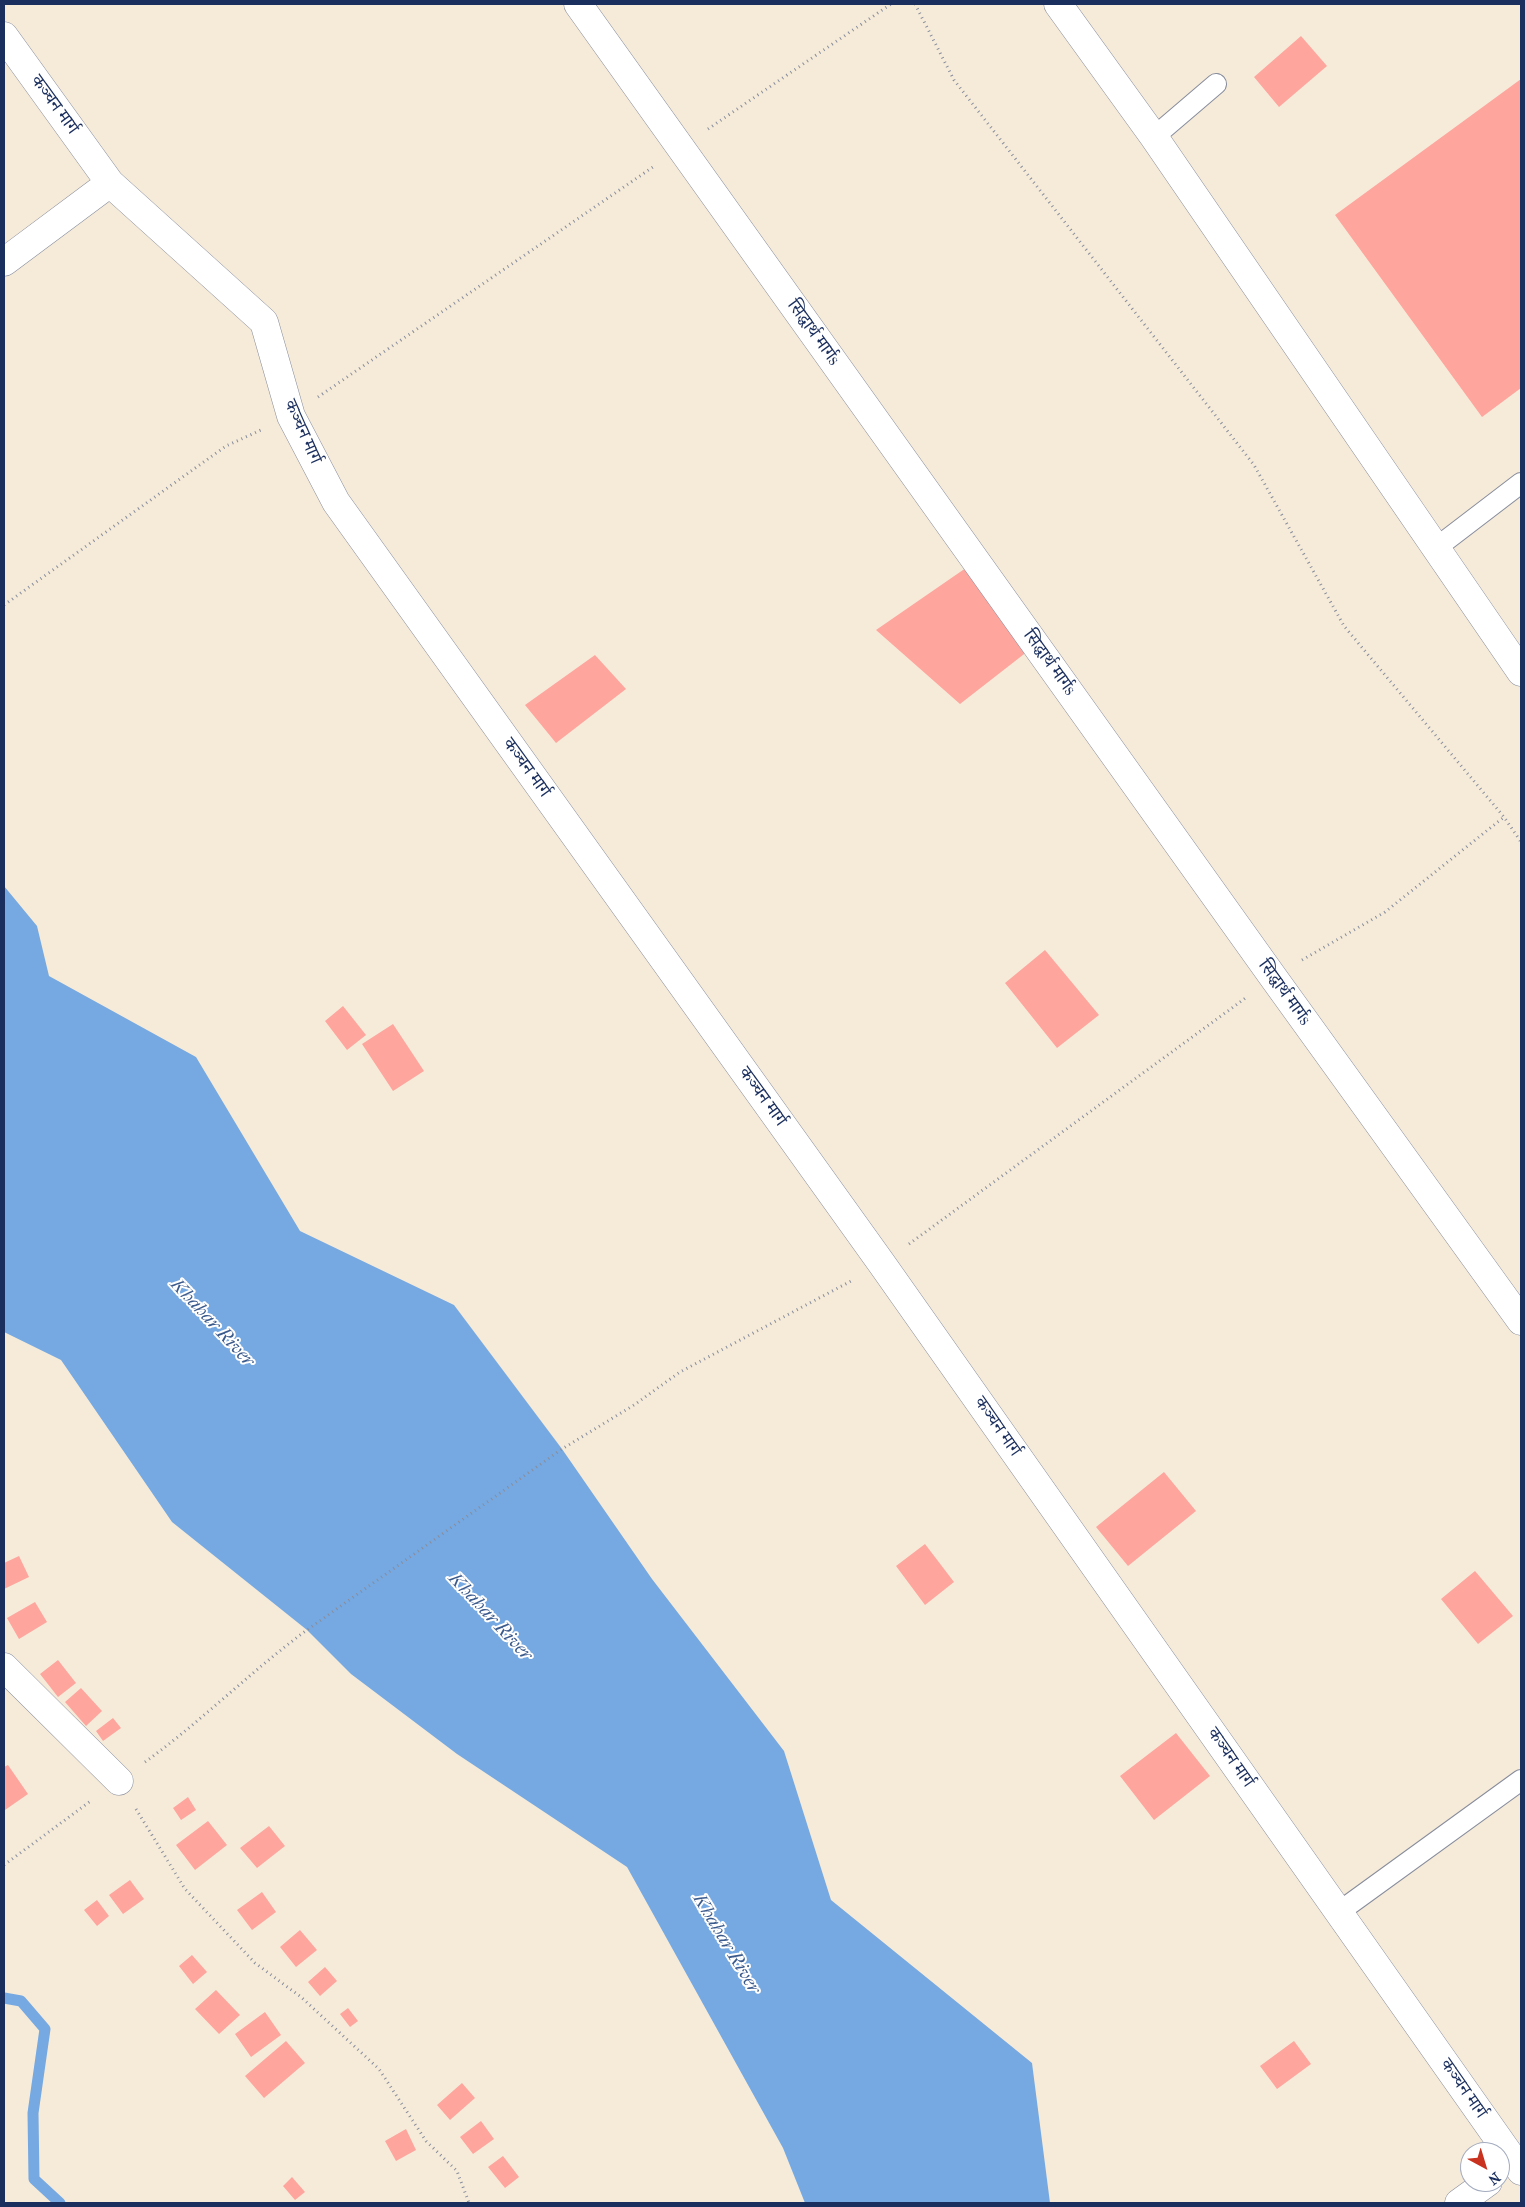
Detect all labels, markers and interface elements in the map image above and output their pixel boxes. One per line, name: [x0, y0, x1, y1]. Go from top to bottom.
street label: कञ्चन मार्ग: [25, 71, 83, 139]
street label: सिद्धार्थ मार्गs: [782, 296, 844, 370]
street label: कञ्चन मार्ग: [278, 397, 326, 467]
street label: सिद्धार्थ मार्गs: [1018, 626, 1080, 700]
street label: कञ्चन मार्ग: [497, 734, 555, 802]
street label: सिद्धार्थ मार्गs: [1253, 956, 1315, 1030]
street label: कञ्चन मार्ग: [733, 1063, 791, 1131]
water label: Khahar River: [165, 1274, 259, 1372]
street label: कञ्चन मार्ग: [969, 1393, 1025, 1461]
water label: Khahar River: [443, 1568, 537, 1666]
street label: कञ्चन मार्ग: [1202, 1724, 1258, 1792]
water label: Khahar River: [687, 1890, 765, 1998]
street label: कञ्चन मार्ग: [1435, 2055, 1491, 2123]
north arrow: [1460, 2142, 1510, 2192]
text: N: [1485, 2168, 1504, 2188]

